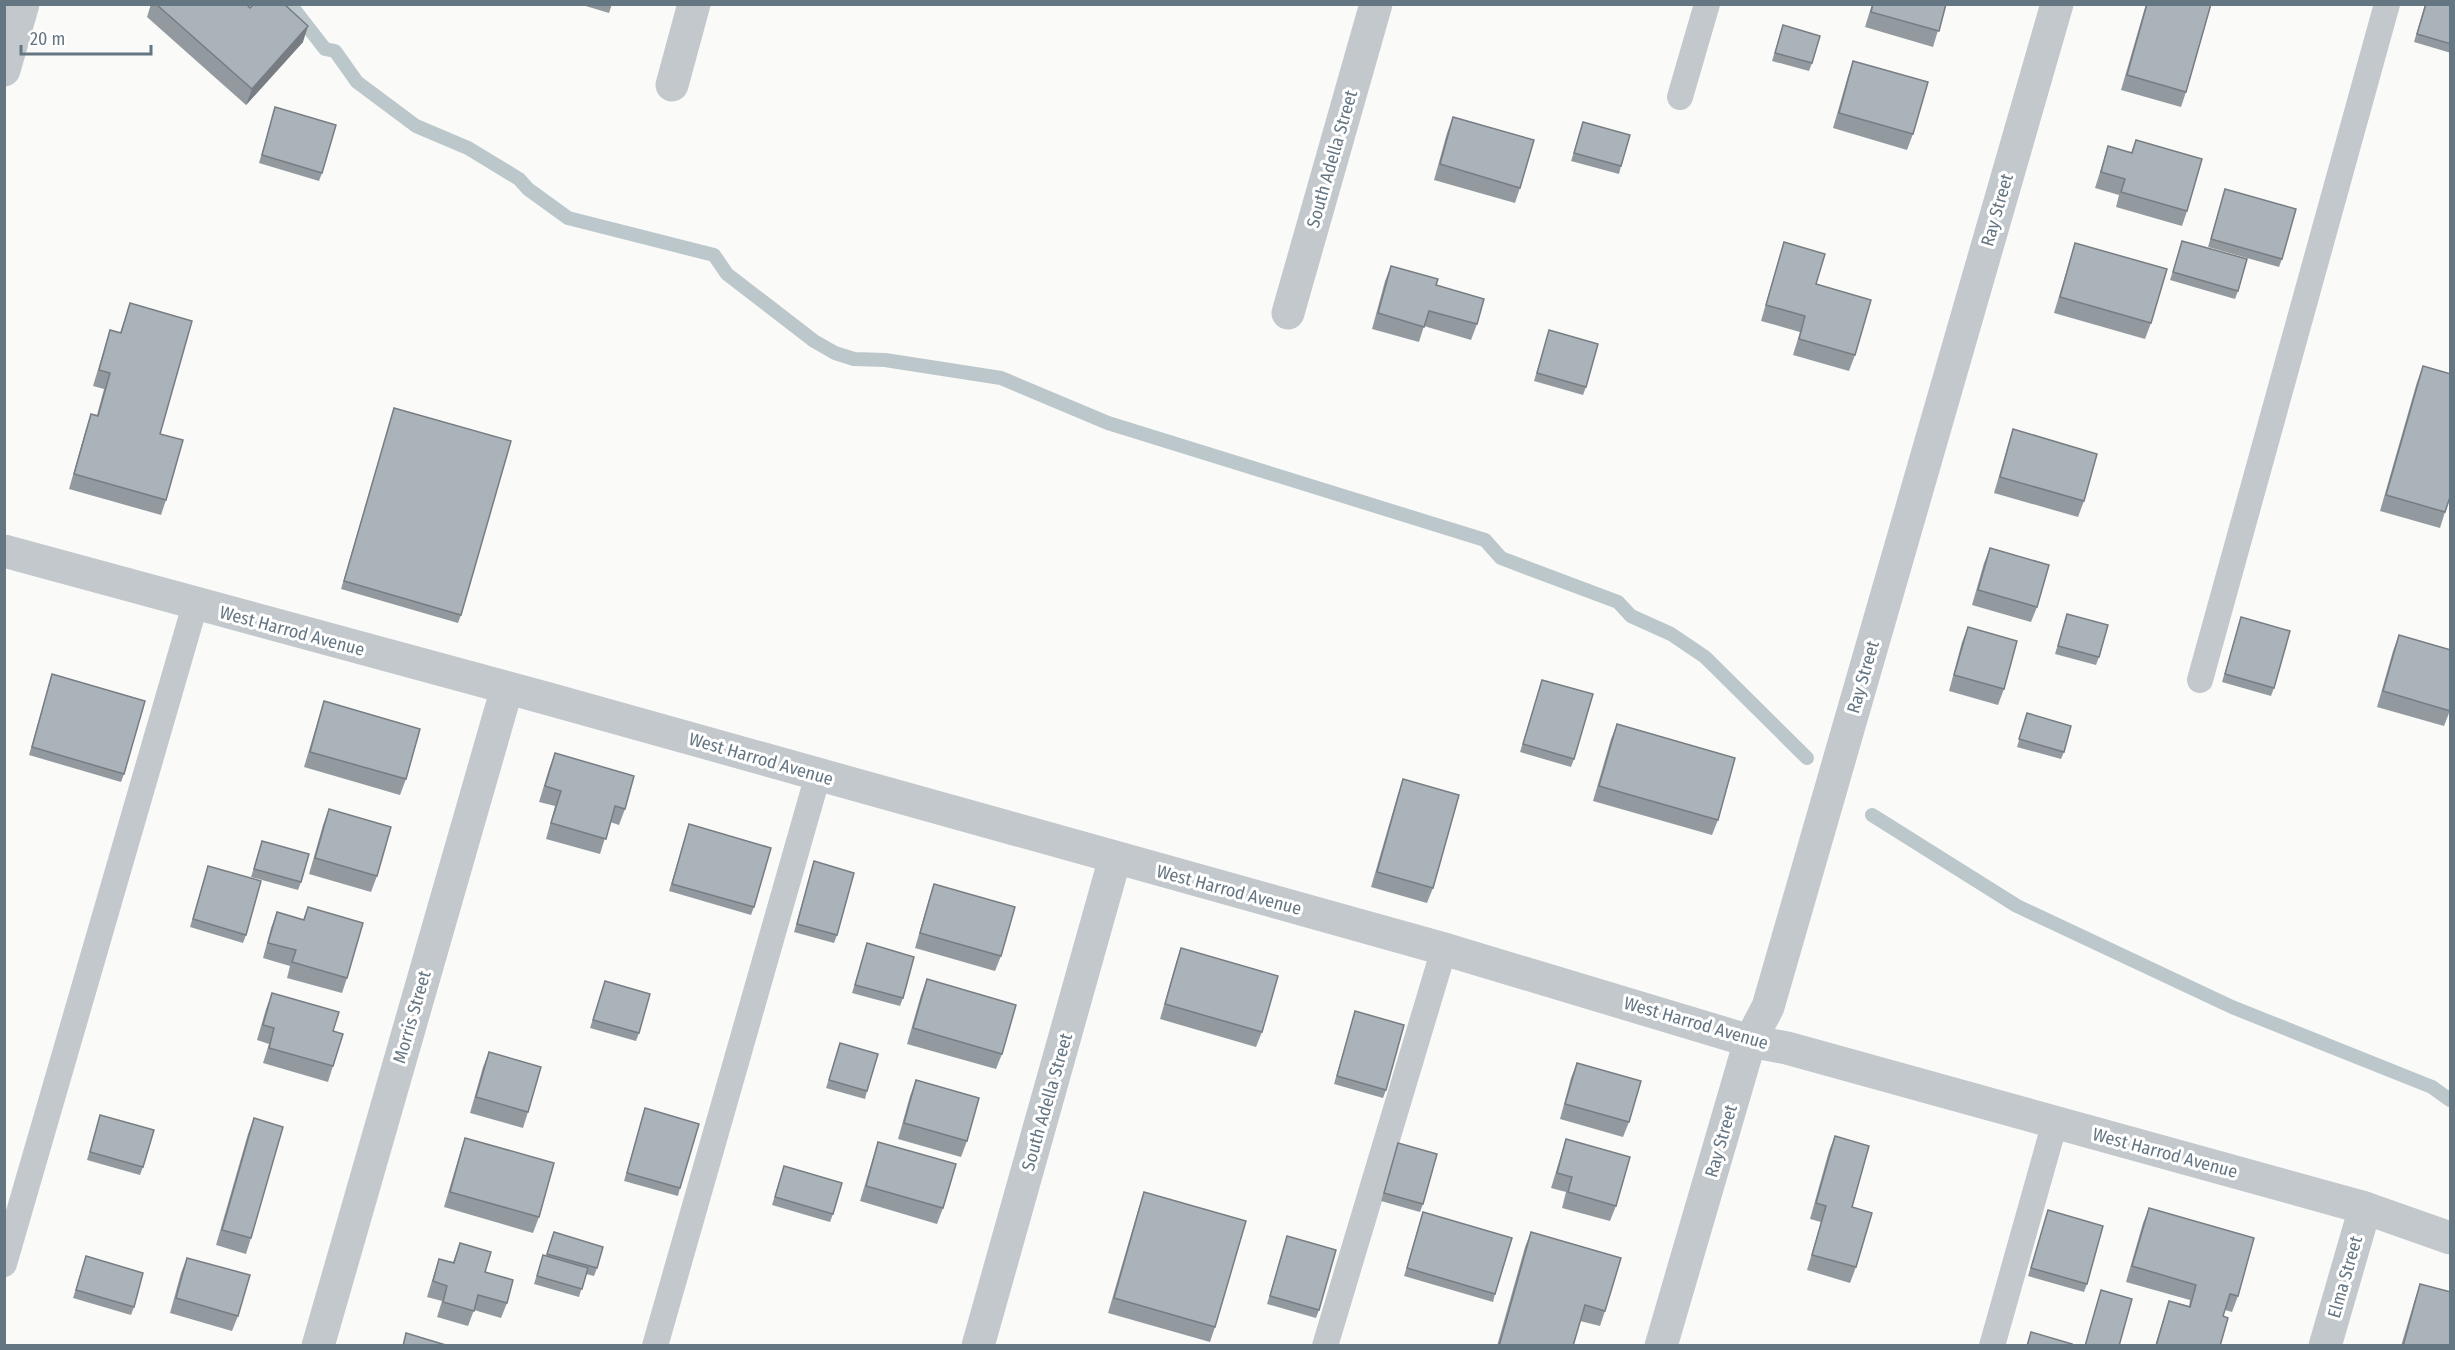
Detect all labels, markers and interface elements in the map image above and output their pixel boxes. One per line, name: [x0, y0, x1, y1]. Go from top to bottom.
scale bar: [21, 18, 152, 56]
text: 20 m: [30, 28, 65, 50]
street label: South Adella Street: [1302, 88, 1362, 230]
street label: Ray Street: [1976, 171, 2018, 249]
street label: West Harrod Avenue: [217, 601, 367, 661]
street label: Ray Street: [1842, 638, 1884, 716]
street label: West Harrod Avenue: [686, 728, 836, 790]
street label: West Harrod Avenue: [1154, 860, 1304, 920]
street label: Morris Street: [388, 968, 436, 1066]
street label: West Harrod Avenue: [1621, 992, 1771, 1054]
street label: South Adella Street: [1017, 1031, 1077, 1173]
street label: Ray Street: [1700, 1102, 1742, 1180]
street label: West Harrod Avenue: [2090, 1123, 2240, 1183]
street label: Elma Street: [2323, 1233, 2367, 1321]

